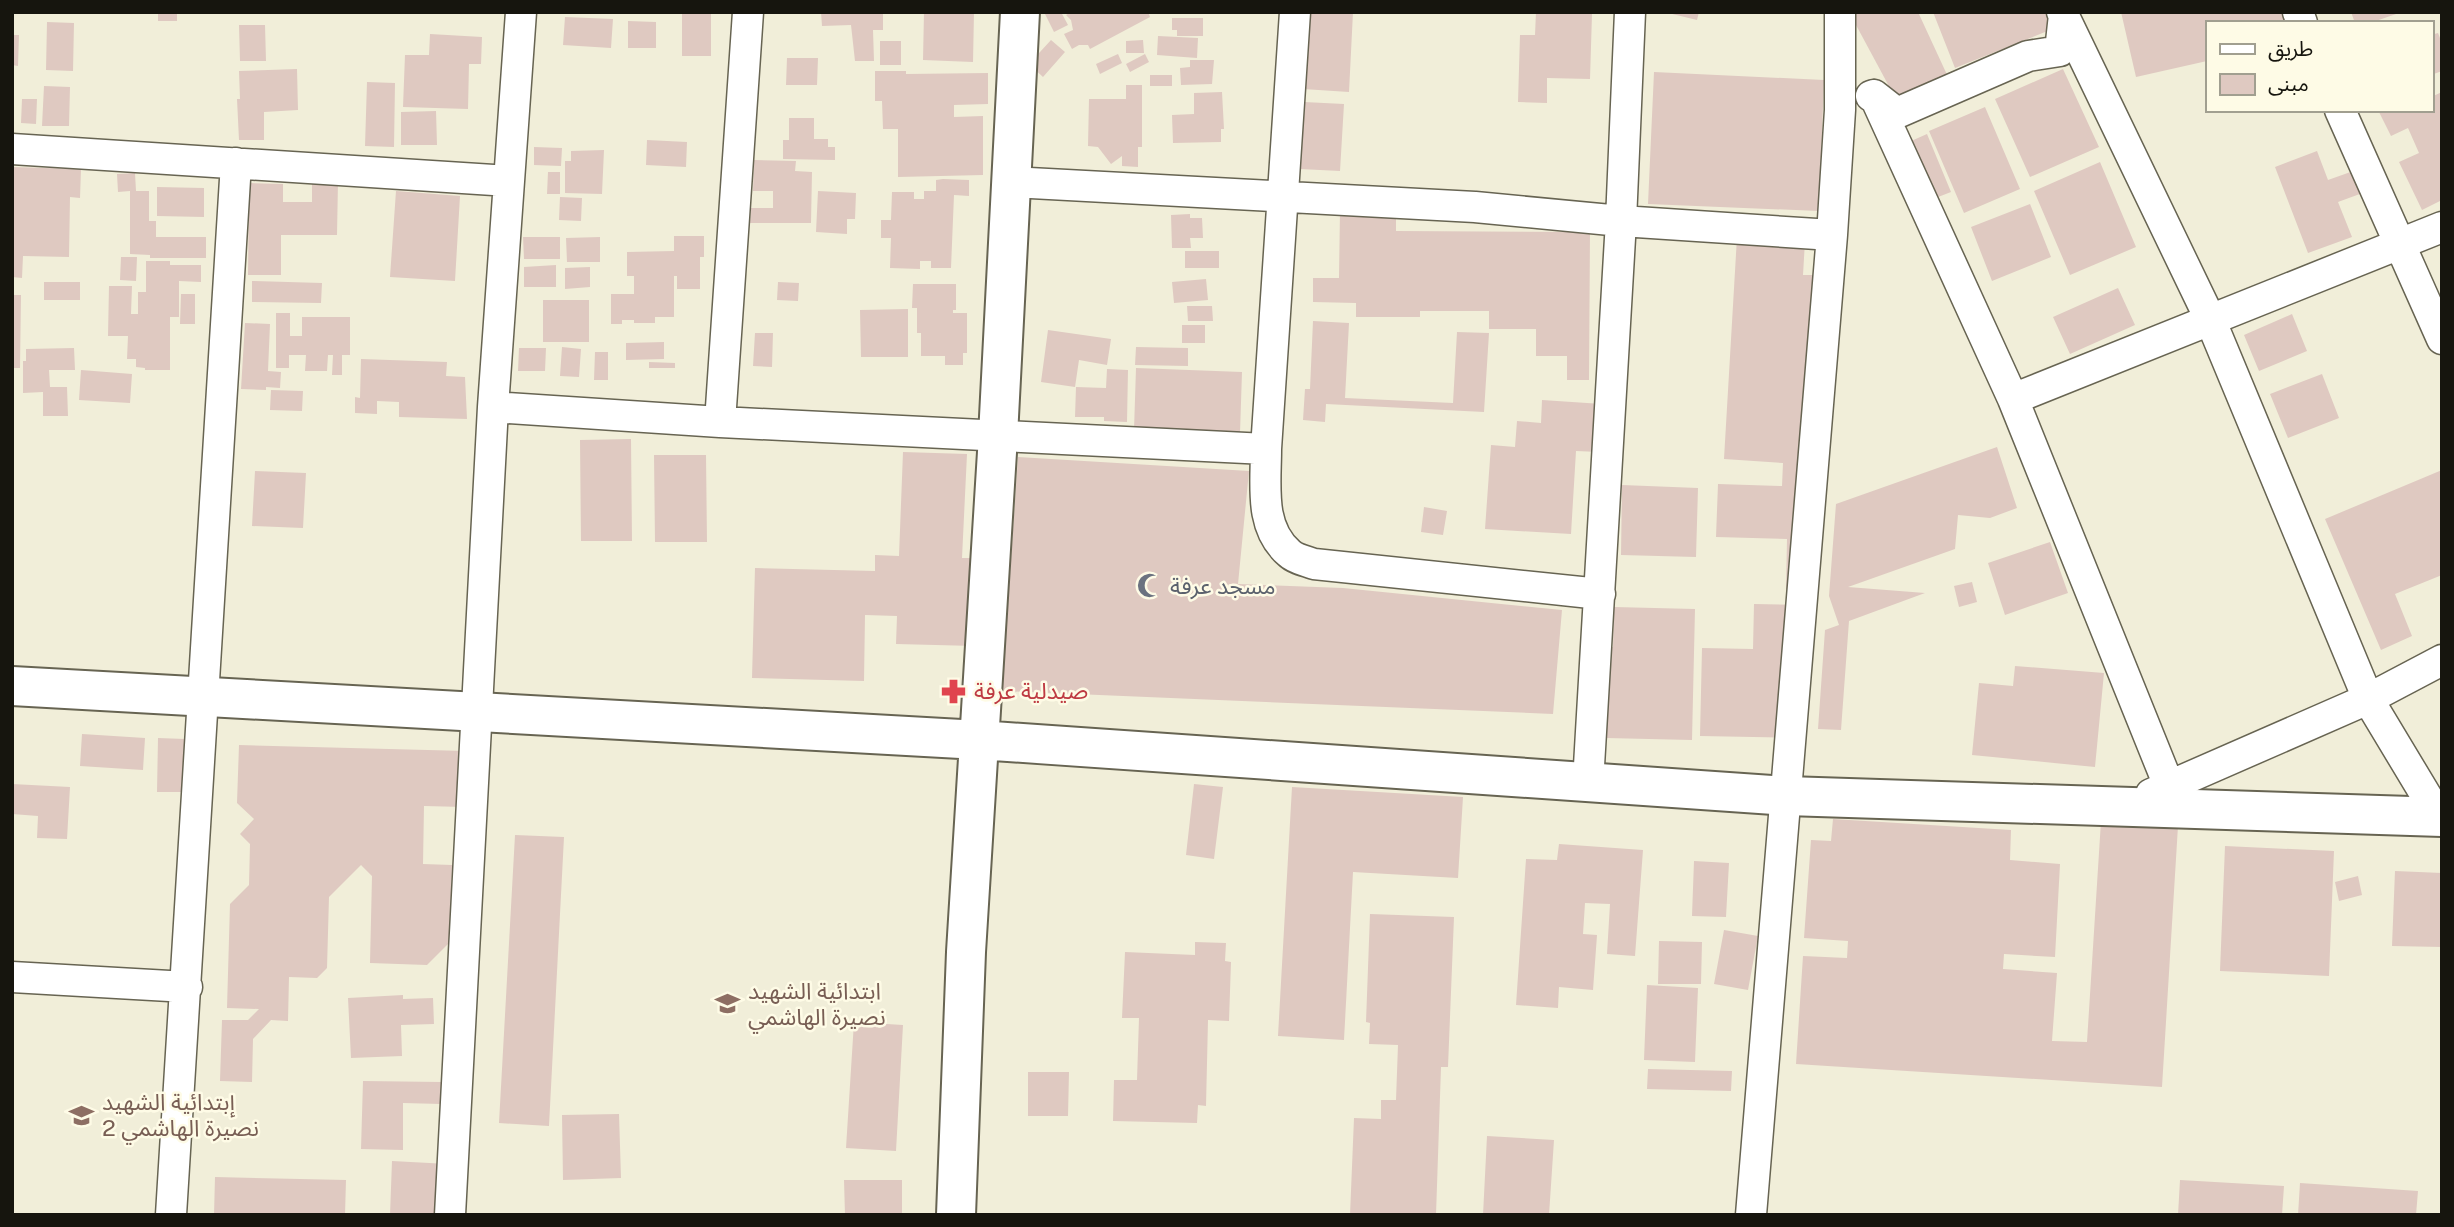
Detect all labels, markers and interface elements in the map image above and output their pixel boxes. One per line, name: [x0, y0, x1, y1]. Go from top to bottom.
legend: [2206, 21, 2433, 112]
text: طريق: [2268, 36, 2313, 62]
text: مبنى: [2268, 71, 2309, 96]
mosque icon: مسجد عرفة: [1136, 572, 1164, 600]
place label: مسجد عرفة: [1170, 572, 1276, 600]
pharmacy icon: صيدلية عرفة: [940, 677, 968, 705]
place label: صيدلية عرفة: [974, 677, 1088, 705]
place label: ابتدائية الشهيد نصيرة الهاشمي: [748, 977, 886, 1034]
school or university icon: ابتدائية الشهيد نصيرة الهاشمي: [714, 990, 742, 1018]
place label: إبتدائية الشهيد نصيرة الهاشمي 2: [102, 1088, 259, 1145]
school or university icon: إبتدائية الشهيد نصيرة الهاشمي 2: [68, 1101, 96, 1129]

